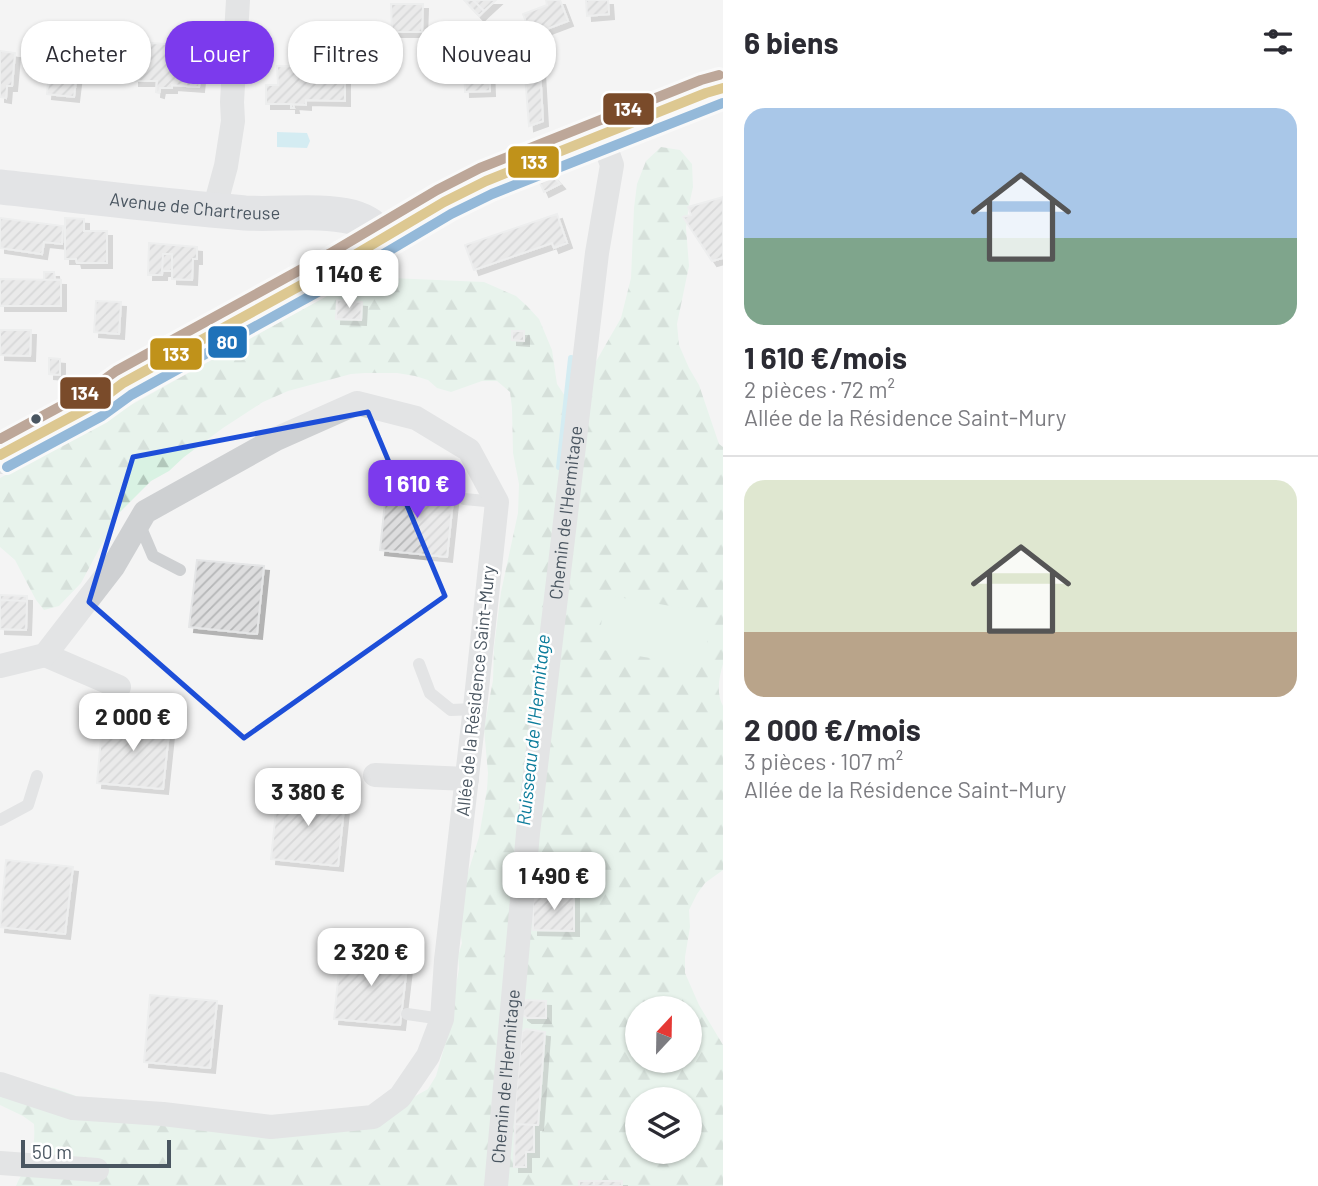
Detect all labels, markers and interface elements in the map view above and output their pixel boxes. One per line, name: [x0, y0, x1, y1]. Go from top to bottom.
chip: Acheter: [21, 21, 151, 84]
chip: Louer: [165, 21, 274, 84]
chip: Filtres: [288, 21, 403, 84]
chip: Nouveau: [417, 21, 556, 84]
icon: filters: [1259, 23, 1297, 61]
text: 6 biens: [744, 24, 839, 60]
line badge: 134: [602, 92, 655, 126]
text: 134: [614, 97, 642, 120]
line badge: 133: [507, 145, 560, 179]
text: 133: [520, 150, 548, 173]
icon: home: [958, 154, 1084, 280]
street label: Avenue de Chartreuse: [109, 187, 280, 223]
pin: 1 140 €: [284, 250, 414, 310]
text: 1 140 €: [315, 259, 383, 287]
line badge: 80: [207, 325, 248, 359]
text: 80: [216, 330, 238, 353]
line badge: 133: [149, 337, 203, 371]
text: 1 610 €/mois: [744, 339, 907, 375]
text: 133: [162, 342, 190, 365]
text: 2 pièces · 72 m²: [744, 375, 895, 403]
line badge: 134: [59, 376, 112, 410]
text: 134: [71, 381, 99, 404]
text: Allée de la Résidence Saint-Mury: [744, 403, 1066, 431]
unlabelled marker: [29, 412, 43, 426]
street label: Chemin de l'Hermitage: [544, 424, 586, 601]
pin: 1 610 €: [352, 461, 482, 520]
text: 1 610 €: [384, 469, 450, 497]
icon: home: [958, 526, 1084, 652]
street label: Allée de la Résidence Saint-Mury: [451, 564, 499, 818]
water label: Ruisseau de l'Hermitage: [511, 633, 554, 827]
pin: 2 000 €: [68, 694, 198, 753]
text: 2 000 €: [95, 702, 171, 730]
text: 2 000 €/mois: [744, 711, 921, 747]
text: 3 pièces · 107 m²: [744, 747, 903, 775]
pin: 3 380 €: [243, 768, 373, 828]
text: Allée de la Résidence Saint-Mury: [744, 775, 1066, 803]
text: 3 380 €: [271, 777, 345, 805]
pin: 1 490 €: [489, 852, 619, 912]
text: 1 490 €: [518, 861, 590, 889]
pin: 2 320 €: [306, 928, 436, 988]
text: 2 320 €: [333, 937, 409, 965]
street label: Chemin de l'Hermitage: [486, 988, 524, 1164]
north arrow: [625, 996, 702, 1073]
map controls: [625, 996, 702, 1164]
button: layers: [625, 1087, 702, 1164]
scale bar: [21, 1137, 172, 1169]
text: 50 m: [32, 1140, 72, 1163]

